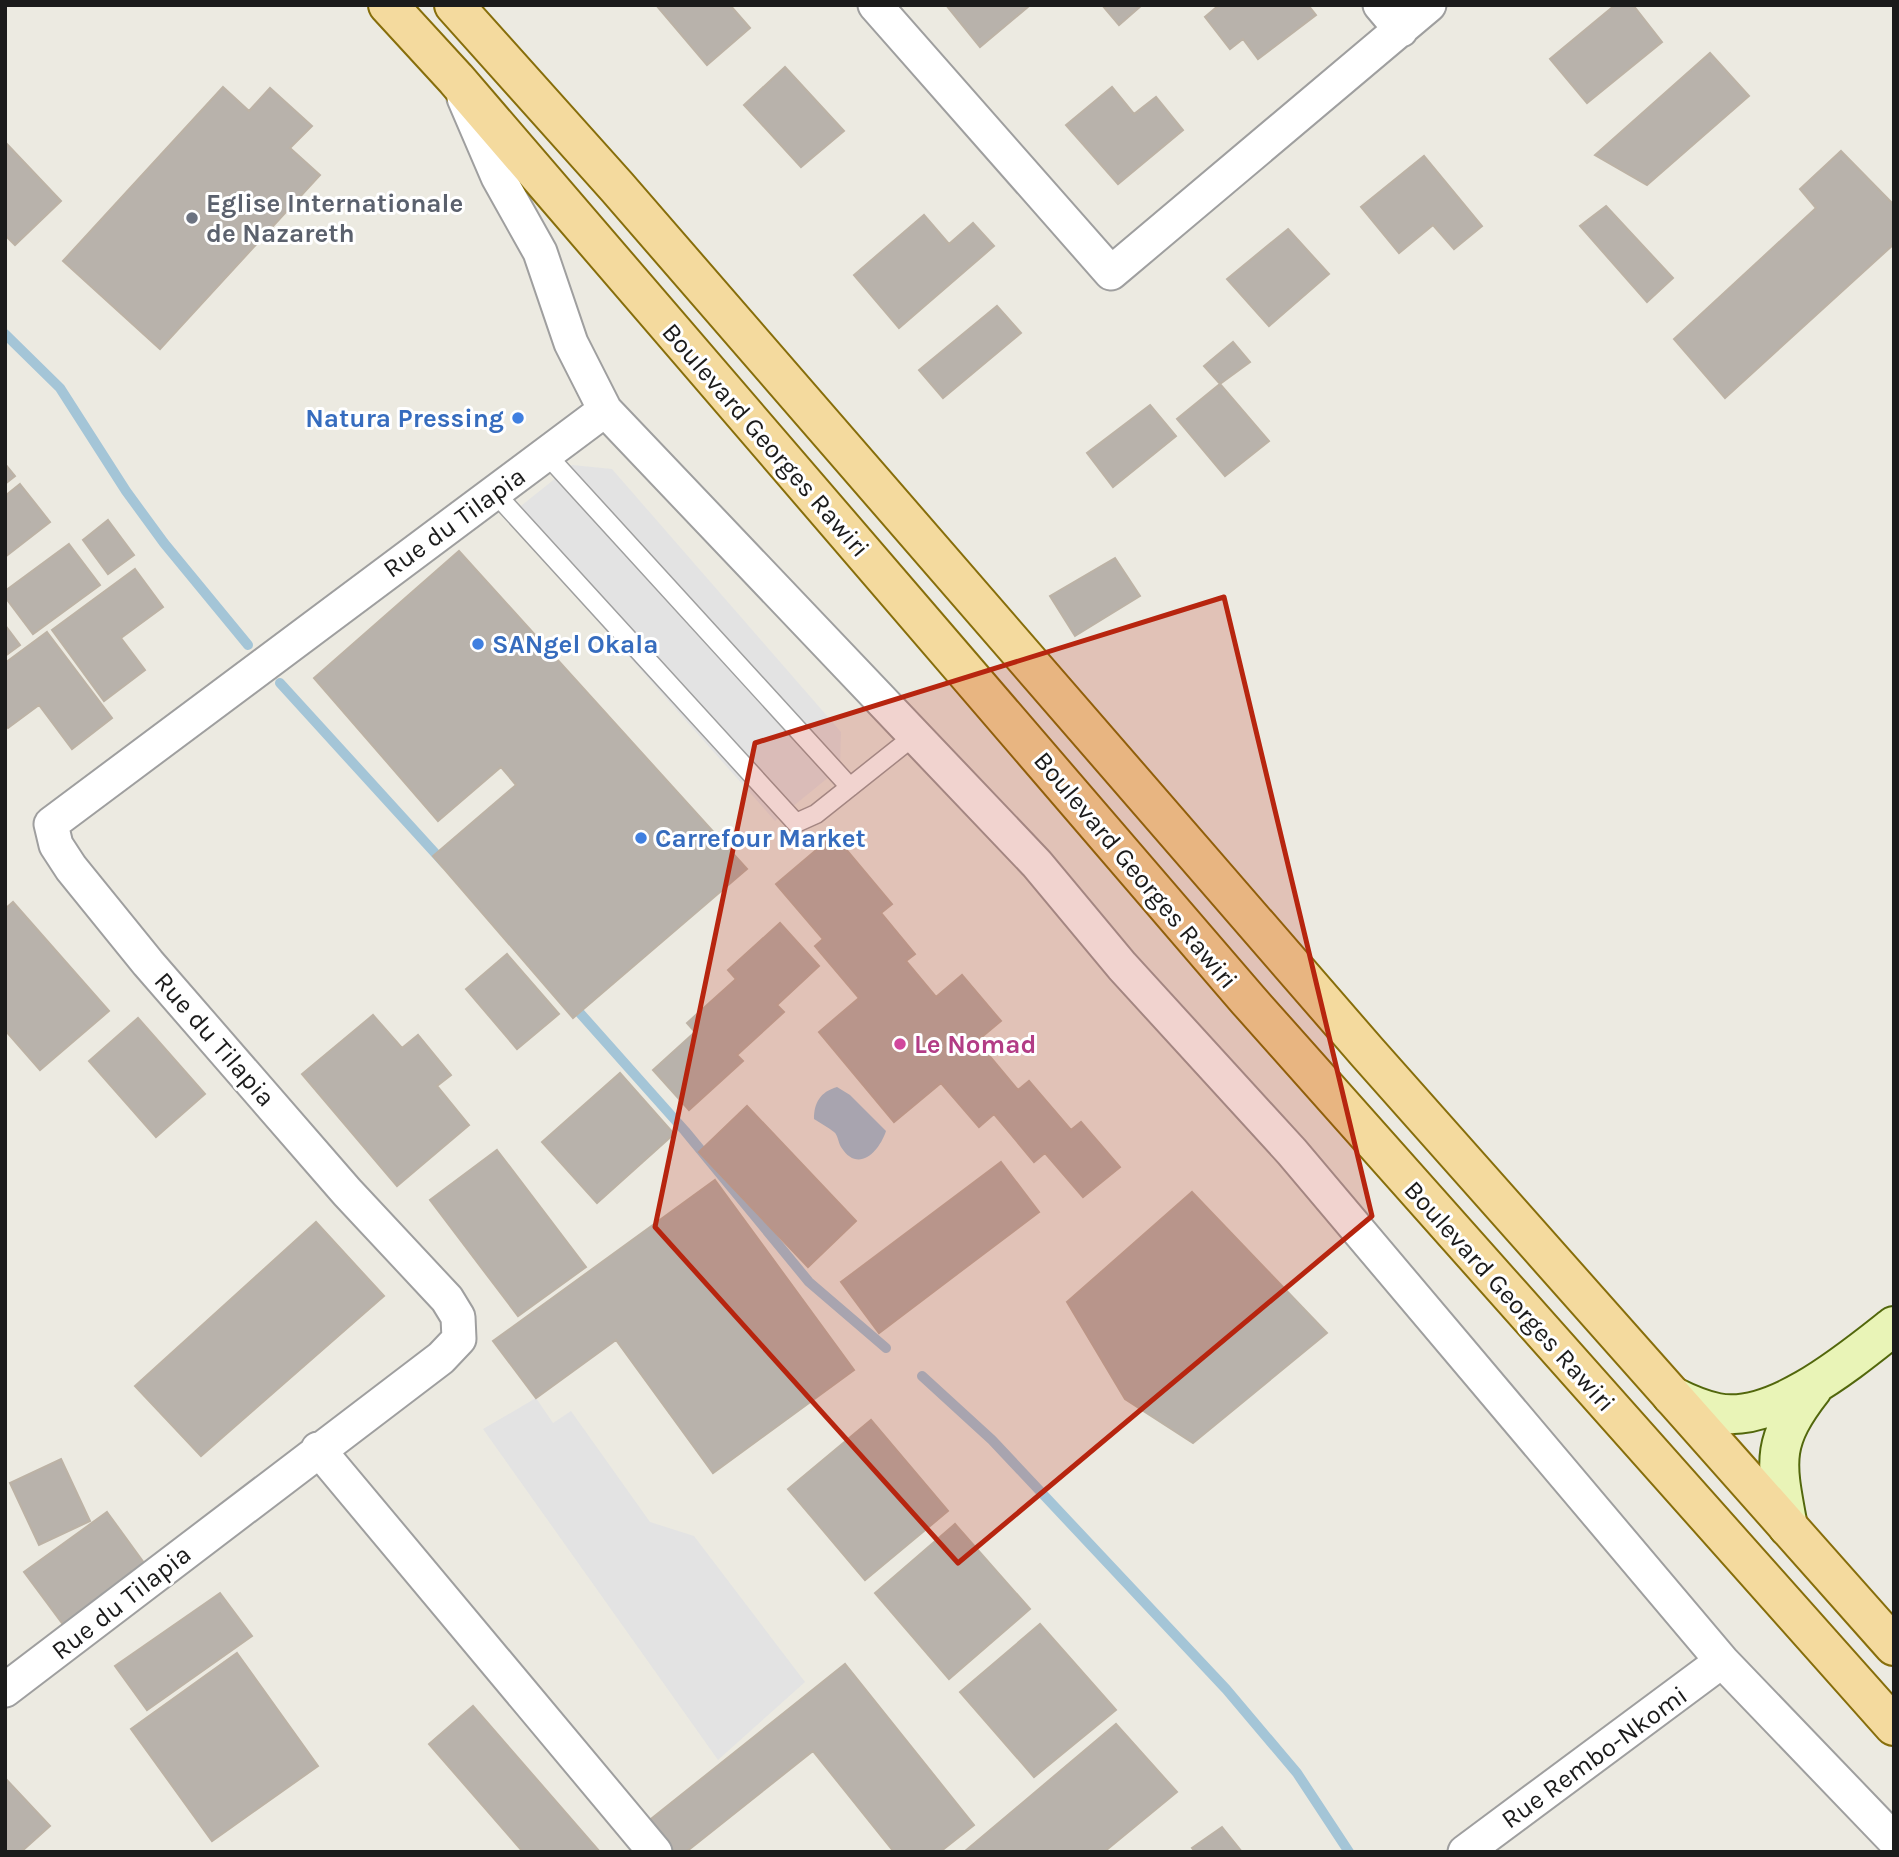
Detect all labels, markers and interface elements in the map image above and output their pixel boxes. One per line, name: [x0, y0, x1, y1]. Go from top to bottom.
place label: Eglise Internationale de Nazareth: [206, 188, 463, 249]
marker: Eglise Internationale de Nazareth: [184, 210, 200, 226]
street label: Boulevard Georges Rawiri: [655, 317, 876, 564]
place label: Natura Pressing: [305, 403, 504, 434]
marker: Natura Pressing: [510, 410, 526, 426]
street label: Rue du Tilapia: [377, 460, 531, 584]
place label: SANgel Okala: [492, 629, 658, 660]
marker: SANgel Okala: [470, 636, 486, 652]
street label: Boulevard Georges Rawiri: [1027, 745, 1244, 995]
place label: Carrefour Market: [655, 823, 866, 854]
marker: Carrefour Market: [633, 830, 649, 846]
street label: Rue du Tilapia: [148, 966, 281, 1113]
place label: Le Nomad: [914, 1029, 1036, 1060]
marker: Le Nomad: [892, 1036, 908, 1052]
street label: Boulevard Georges Rawiri: [1398, 1174, 1622, 1418]
street label: Rue du Tilapia: [46, 1538, 197, 1666]
street label: Rue Rembo-Nkomi: [1495, 1680, 1693, 1835]

